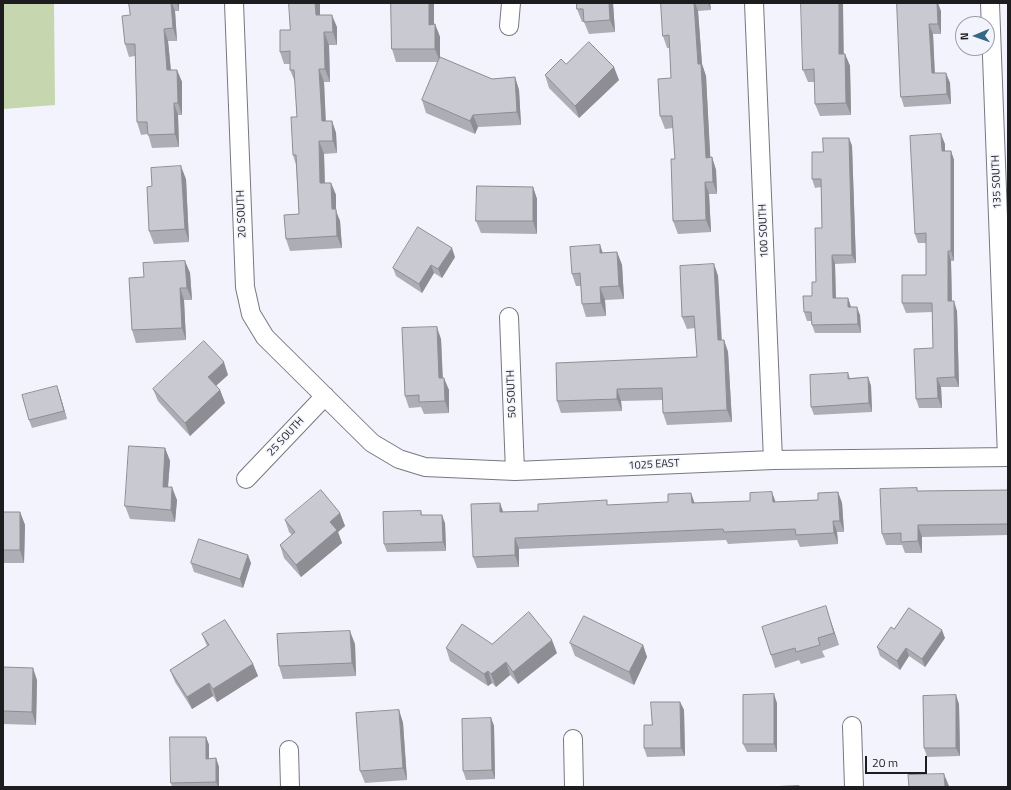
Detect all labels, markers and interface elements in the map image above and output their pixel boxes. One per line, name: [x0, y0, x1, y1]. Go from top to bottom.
north arrow: [955, 16, 995, 56]
text: N: [956, 32, 972, 40]
street label: 135 SOUTH: [989, 155, 1005, 209]
street label: 20 SOUTH: [235, 190, 249, 238]
street label: 100 SOUTH: [756, 204, 772, 258]
street label: 50 SOUTH: [505, 370, 519, 418]
street label: 25 SOUTH: [265, 415, 307, 459]
street label: 1025 EAST: [628, 457, 680, 473]
scale bar: [867, 748, 929, 774]
text: 20 m: [872, 753, 898, 772]

